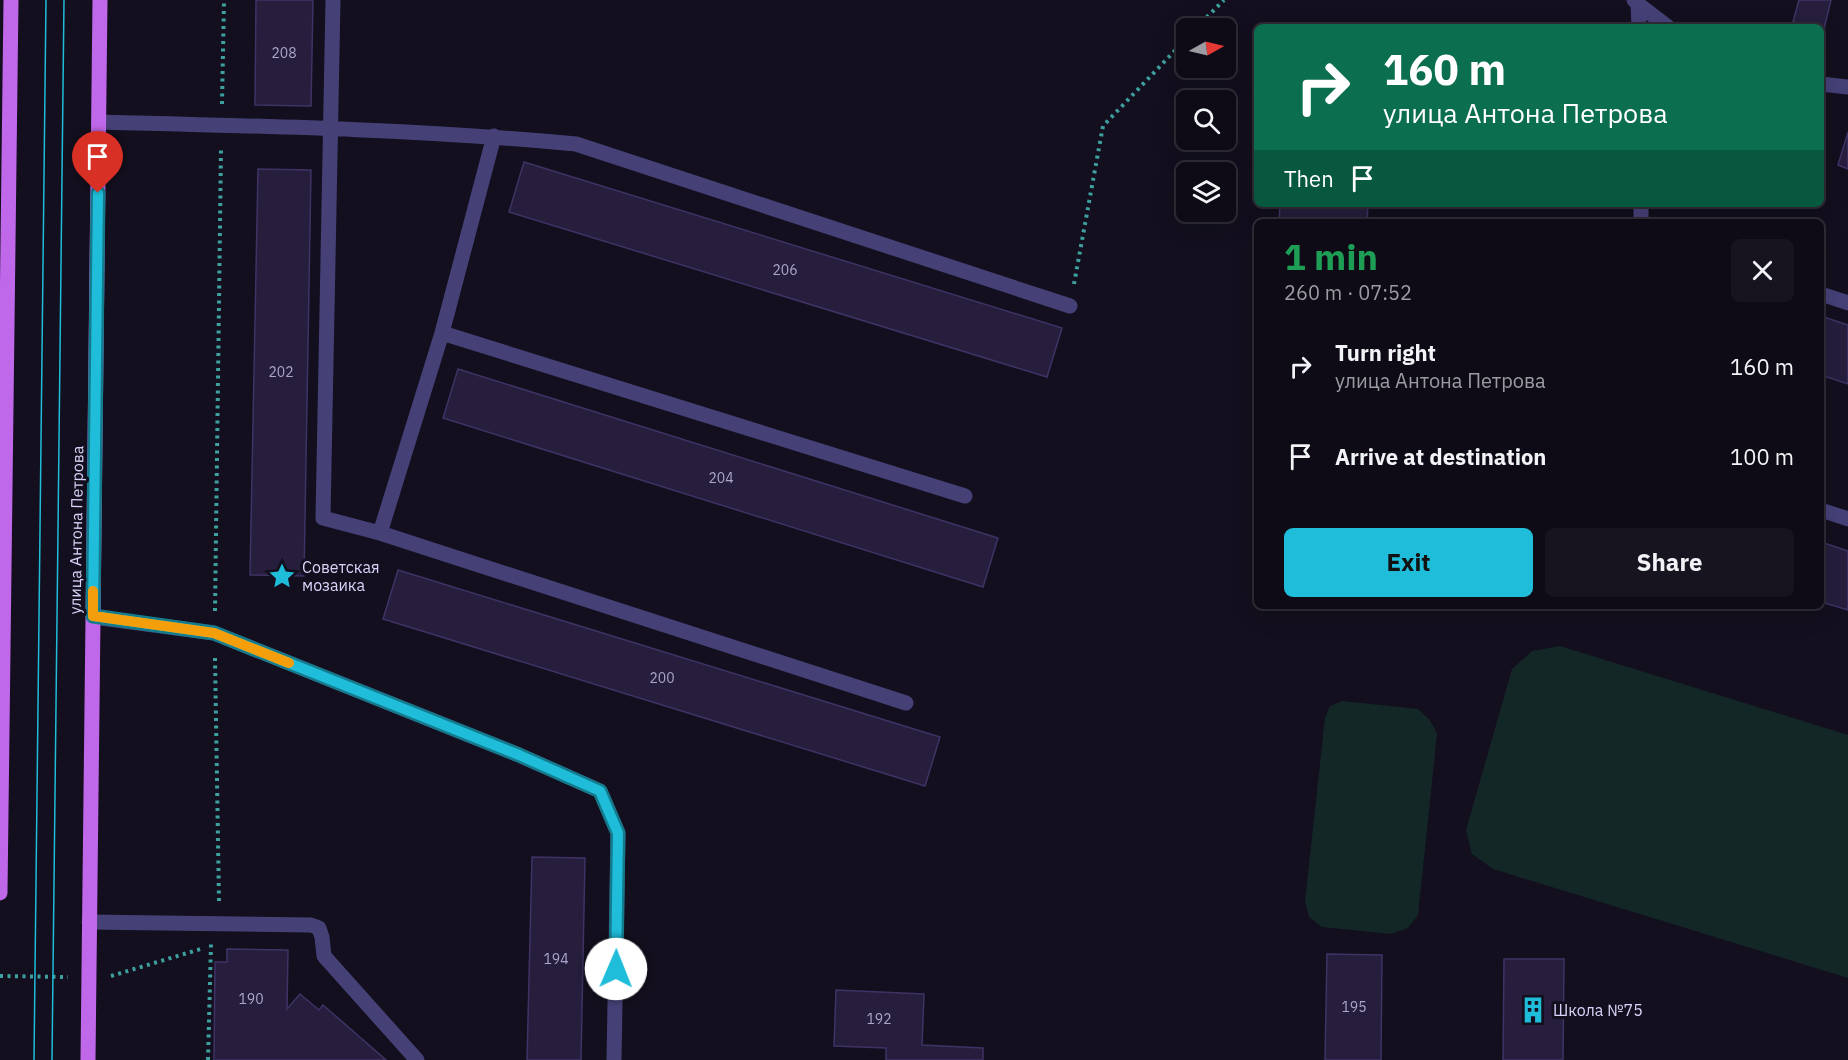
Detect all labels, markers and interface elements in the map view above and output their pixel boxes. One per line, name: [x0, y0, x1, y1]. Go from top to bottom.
north arrow: [1176, 18, 1236, 78]
map controls: [1176, 18, 1236, 222]
text: 160 m: [1383, 42, 1506, 97]
house number: 208: [271, 44, 297, 62]
icon: right: [1284, 48, 1362, 126]
button: search: [1176, 90, 1236, 150]
text: улица Антона Петрова: [1383, 95, 1668, 130]
pin: [72, 131, 123, 193]
icon: arrive: [81, 140, 114, 173]
button: layers: [1176, 162, 1236, 222]
icon: arrive: [1346, 162, 1379, 195]
text: Then: [1284, 164, 1334, 193]
text: 1 min: [1284, 233, 1378, 280]
button: close: [1731, 239, 1794, 302]
house number: 206: [772, 261, 798, 279]
text: 260 m · 07:52: [1284, 279, 1412, 306]
text: Turn right: [1335, 338, 1436, 367]
icon: right: [1284, 350, 1317, 383]
text: 160 m: [1730, 352, 1794, 381]
house number: 202: [268, 363, 294, 381]
text: улица Антона Петрова: [1335, 367, 1546, 394]
icon: arrive: [1284, 440, 1317, 473]
text: Arrive at destination: [1335, 442, 1546, 471]
text: 100 m: [1730, 442, 1794, 471]
street label: улица Антона Петрова: [65, 445, 87, 614]
house number: 204: [708, 469, 734, 487]
button: Exit: [1284, 528, 1533, 597]
button: Share: [1545, 528, 1794, 597]
place label: Советская мозаика: [302, 557, 380, 595]
place icon: Советская мозаика: [267, 561, 297, 591]
house number: 200: [649, 669, 675, 687]
position arrow: [584, 937, 648, 1001]
house number: 194: [543, 950, 569, 968]
house number: 190: [238, 990, 264, 1008]
building icon: Школа №75: [1518, 995, 1548, 1025]
house number: 195: [1341, 998, 1367, 1016]
place label: Школа №75: [1553, 1000, 1643, 1020]
house number: 192: [866, 1010, 892, 1028]

